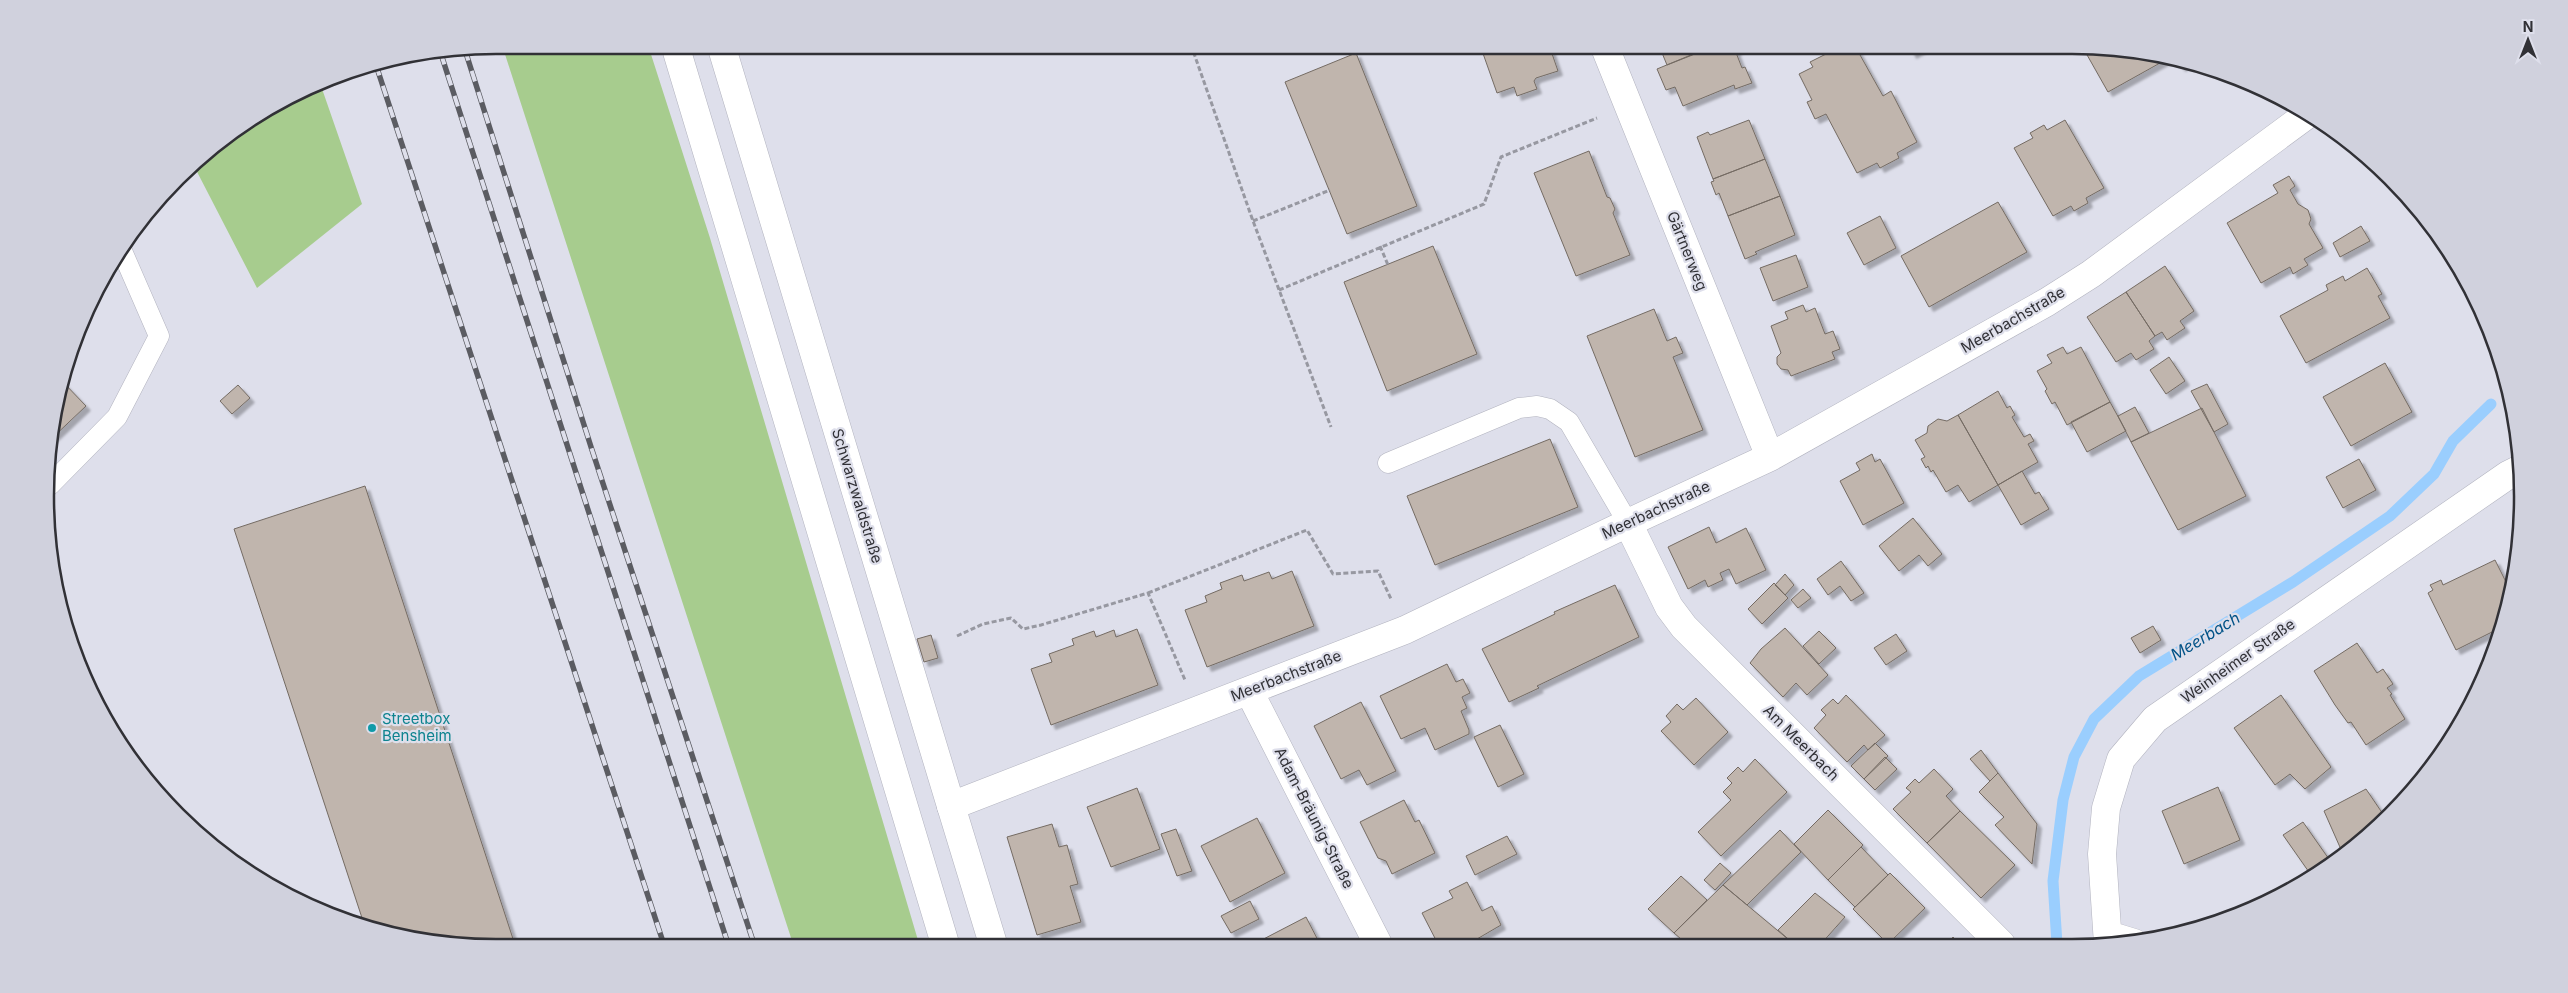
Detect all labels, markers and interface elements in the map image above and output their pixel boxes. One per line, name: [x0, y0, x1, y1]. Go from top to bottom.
north arrow: [2503, 15, 2553, 65]
text: N: [2523, 18, 2533, 35]
street label: Gärtnerweg: [1663, 208, 1712, 293]
street label: Meerbachstraße: [1957, 282, 2068, 357]
street label: Schwarzwaldstraße: [828, 426, 887, 566]
street label: Meerbachstraße: [1599, 476, 1713, 543]
water label: Meerbach: [2167, 607, 2243, 665]
street label: Weinheimer Straße: [2177, 614, 2298, 707]
street label: Meerbachstraße: [1228, 646, 1344, 705]
street label: Am Meerbach: [1759, 701, 1843, 785]
place label: Streetbox Bensheim: [382, 709, 452, 745]
marker: Streetbox Bensheim: [366, 722, 378, 734]
street label: Adam-Bräunig-Straße: [1271, 744, 1358, 892]

